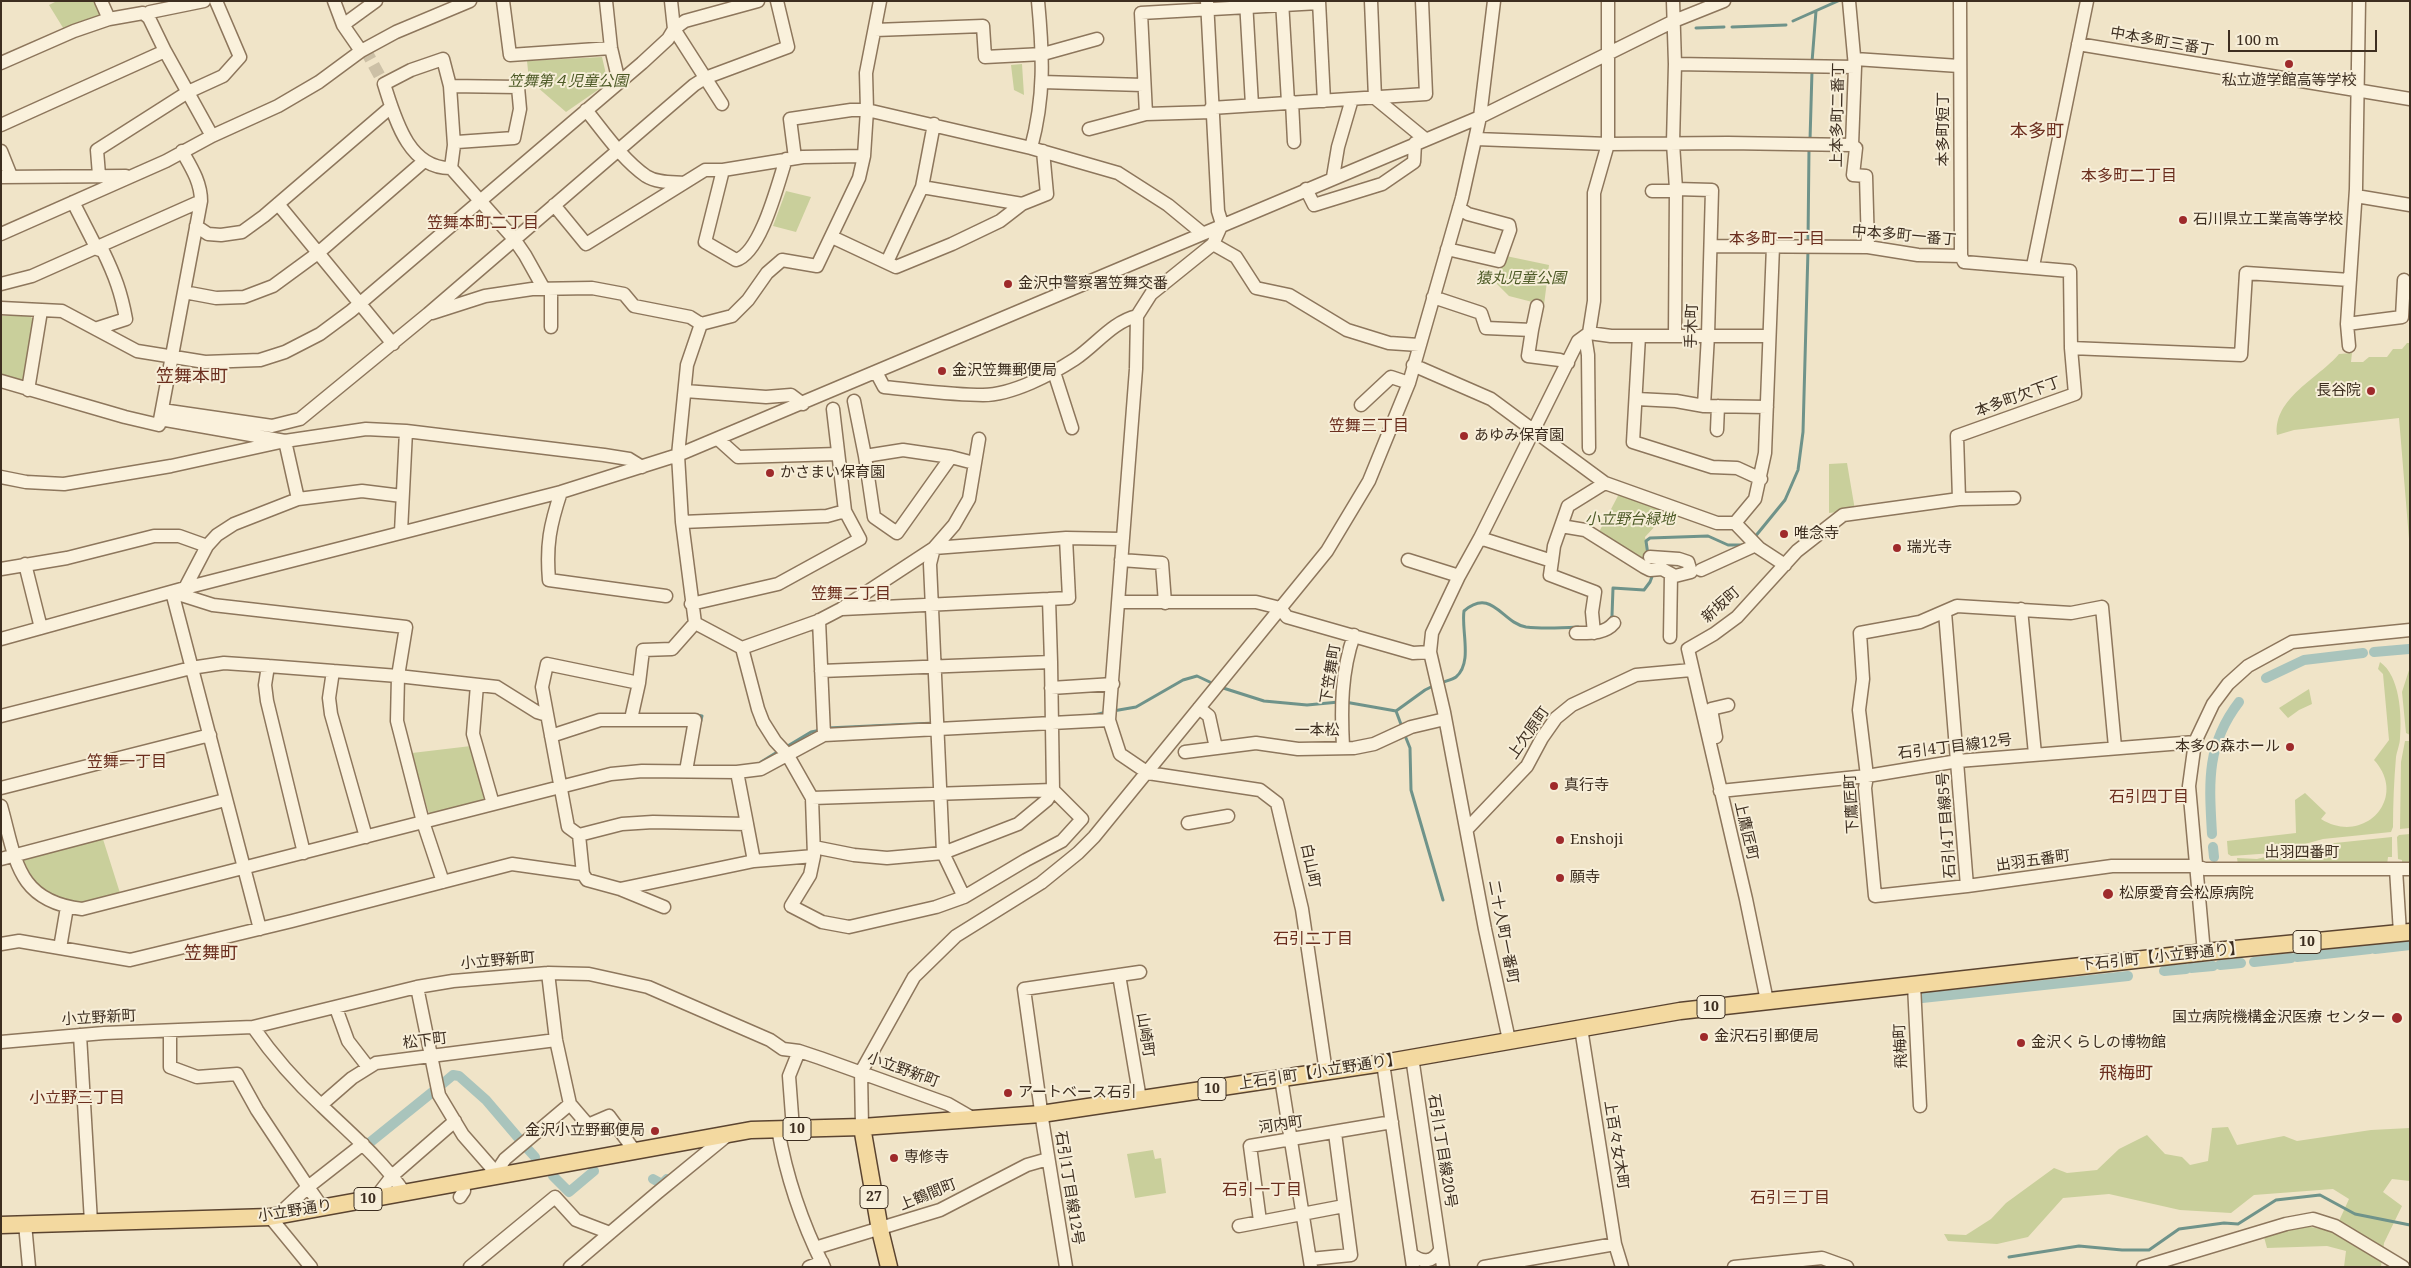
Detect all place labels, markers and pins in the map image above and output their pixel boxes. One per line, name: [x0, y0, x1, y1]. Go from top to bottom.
marker: 私立遊学館高等学校: [2283, 58, 2295, 70]
place label: 私立遊学館高等学校: [2222, 72, 2356, 90]
place label: 石川県立工業高等学校: [2193, 211, 2343, 229]
marker: 石川県立工業高等学校: [2177, 214, 2189, 226]
place label: 金沢中警察署笠舞交番: [1018, 275, 1168, 293]
marker: 金沢中警察署笠舞交番: [1002, 278, 1014, 290]
place label: 金沢笠舞郵便局: [952, 362, 1057, 380]
marker: 金沢笠舞郵便局: [936, 365, 948, 377]
place label: 長谷院: [2316, 382, 2361, 400]
marker: 長谷院: [2365, 385, 2377, 397]
place label: あゆみ保育園: [1474, 427, 1564, 445]
marker: あゆみ保育園: [1458, 430, 1470, 442]
place label: かさまい保育園: [780, 464, 885, 482]
marker: かさまい保育園: [764, 467, 776, 479]
place label: 唯念寺: [1794, 525, 1839, 543]
marker: 唯念寺: [1778, 528, 1790, 540]
place label: 瑞光寺: [1907, 539, 1952, 557]
marker: 瑞光寺: [1891, 542, 1903, 554]
place label: 本多の森ホール: [2175, 738, 2280, 756]
marker: 本多の森ホール: [2284, 741, 2296, 753]
place label: 真行寺: [1564, 777, 1609, 795]
marker: 真行寺: [1548, 780, 1560, 792]
place label: Enshoji: [1570, 831, 1623, 849]
marker: Enshoji: [1554, 834, 1566, 846]
place label: 願寺: [1570, 869, 1600, 887]
marker: 願寺: [1554, 872, 1566, 884]
place label: 松原愛育会松原病院: [2119, 885, 2254, 903]
marker: 松原愛育会松原病院: [2101, 887, 2115, 901]
place label: 国立病院機構金沢医療 センター: [2172, 1009, 2386, 1027]
marker: 国立病院機構金沢医療 センター: [2390, 1011, 2404, 1025]
place label: 金沢石引郵便局: [1714, 1028, 1819, 1046]
marker: 金沢石引郵便局: [1698, 1031, 1710, 1043]
place label: 金沢くらしの博物館: [2031, 1034, 2166, 1052]
marker: 金沢くらしの博物館: [2015, 1037, 2027, 1049]
place label: アートベース石引: [1018, 1084, 1137, 1102]
marker: アートベース石引: [1002, 1087, 1014, 1099]
place label: 金沢小立野郵便局: [525, 1122, 645, 1140]
marker: 金沢小立野郵便局: [649, 1125, 661, 1137]
place label: 専修寺: [904, 1149, 949, 1167]
marker: 専修寺: [888, 1152, 900, 1164]

